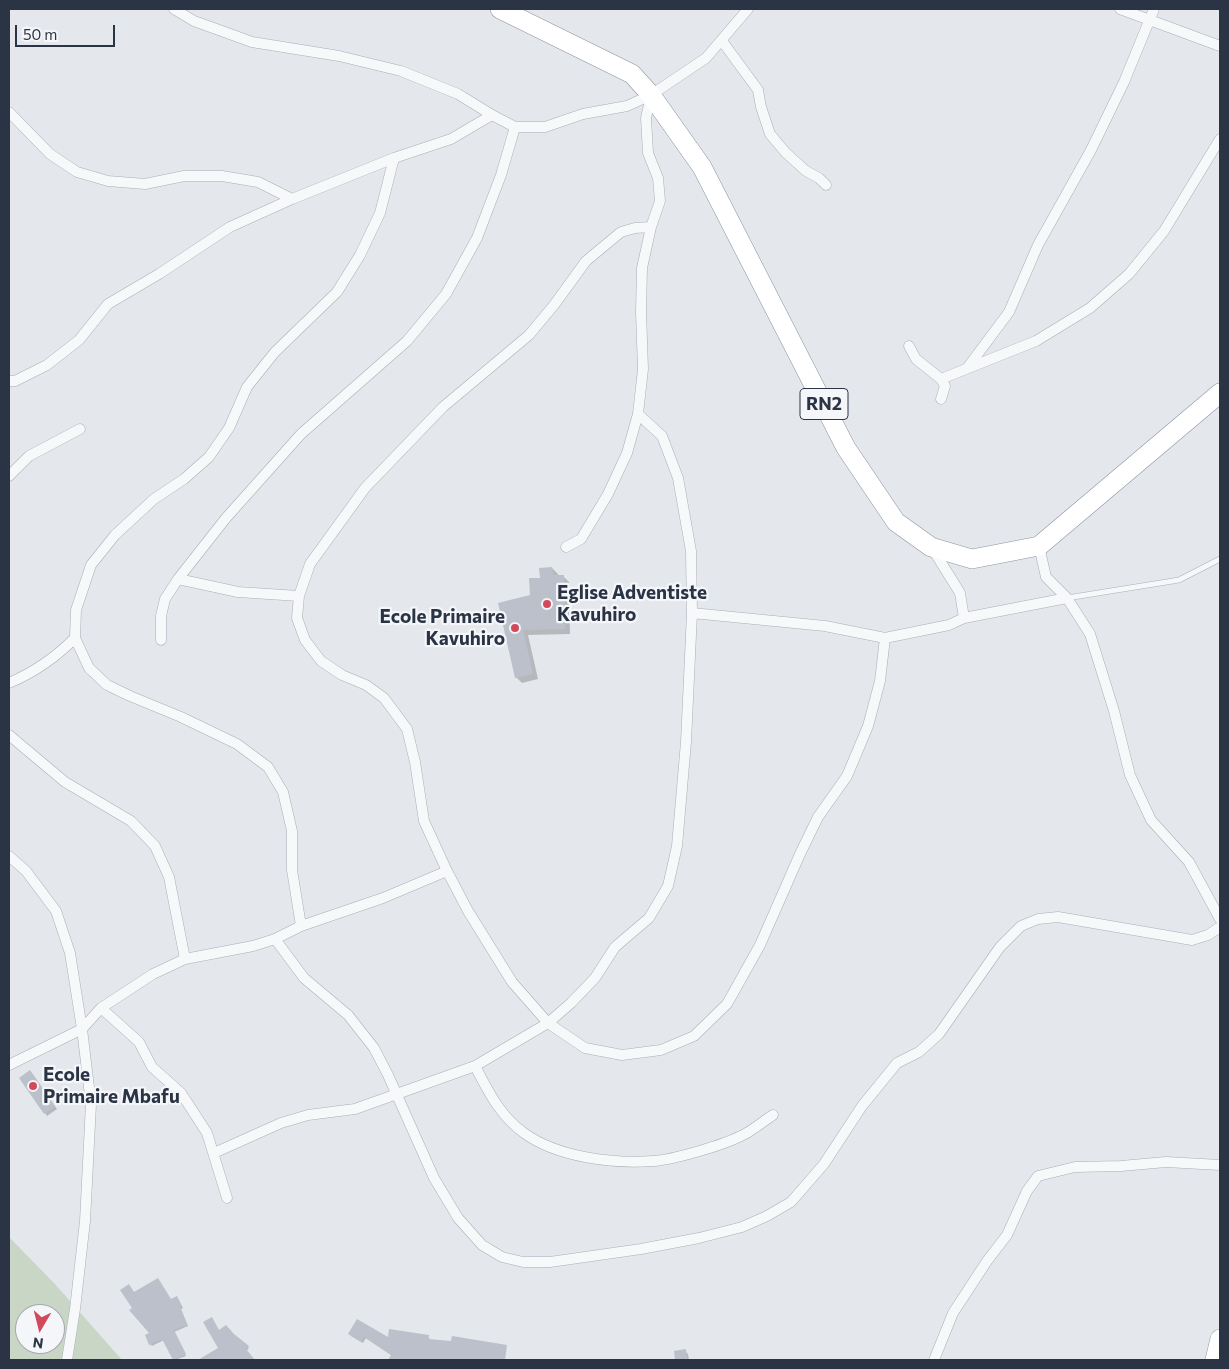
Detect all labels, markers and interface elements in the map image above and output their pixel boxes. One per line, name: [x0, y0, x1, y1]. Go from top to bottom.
scale bar: [18, 15, 118, 47]
text: 50 m: [23, 25, 57, 43]
road number: RN2: [800, 388, 848, 419]
place label: Eglise Adventiste Kavuhiro: [557, 582, 707, 626]
marker: Eglise Adventiste Kavuhiro: [541, 598, 553, 610]
place label: Ecole Primaire Kavuhiro: [379, 606, 505, 650]
marker: Ecole Primaire Kavuhiro: [509, 622, 521, 634]
place label: Ecole Primaire Mbafu: [43, 1064, 180, 1108]
marker: Ecole Primaire Mbafu: [27, 1080, 39, 1092]
north arrow: [15, 1304, 65, 1354]
text: N: [32, 1334, 44, 1353]

